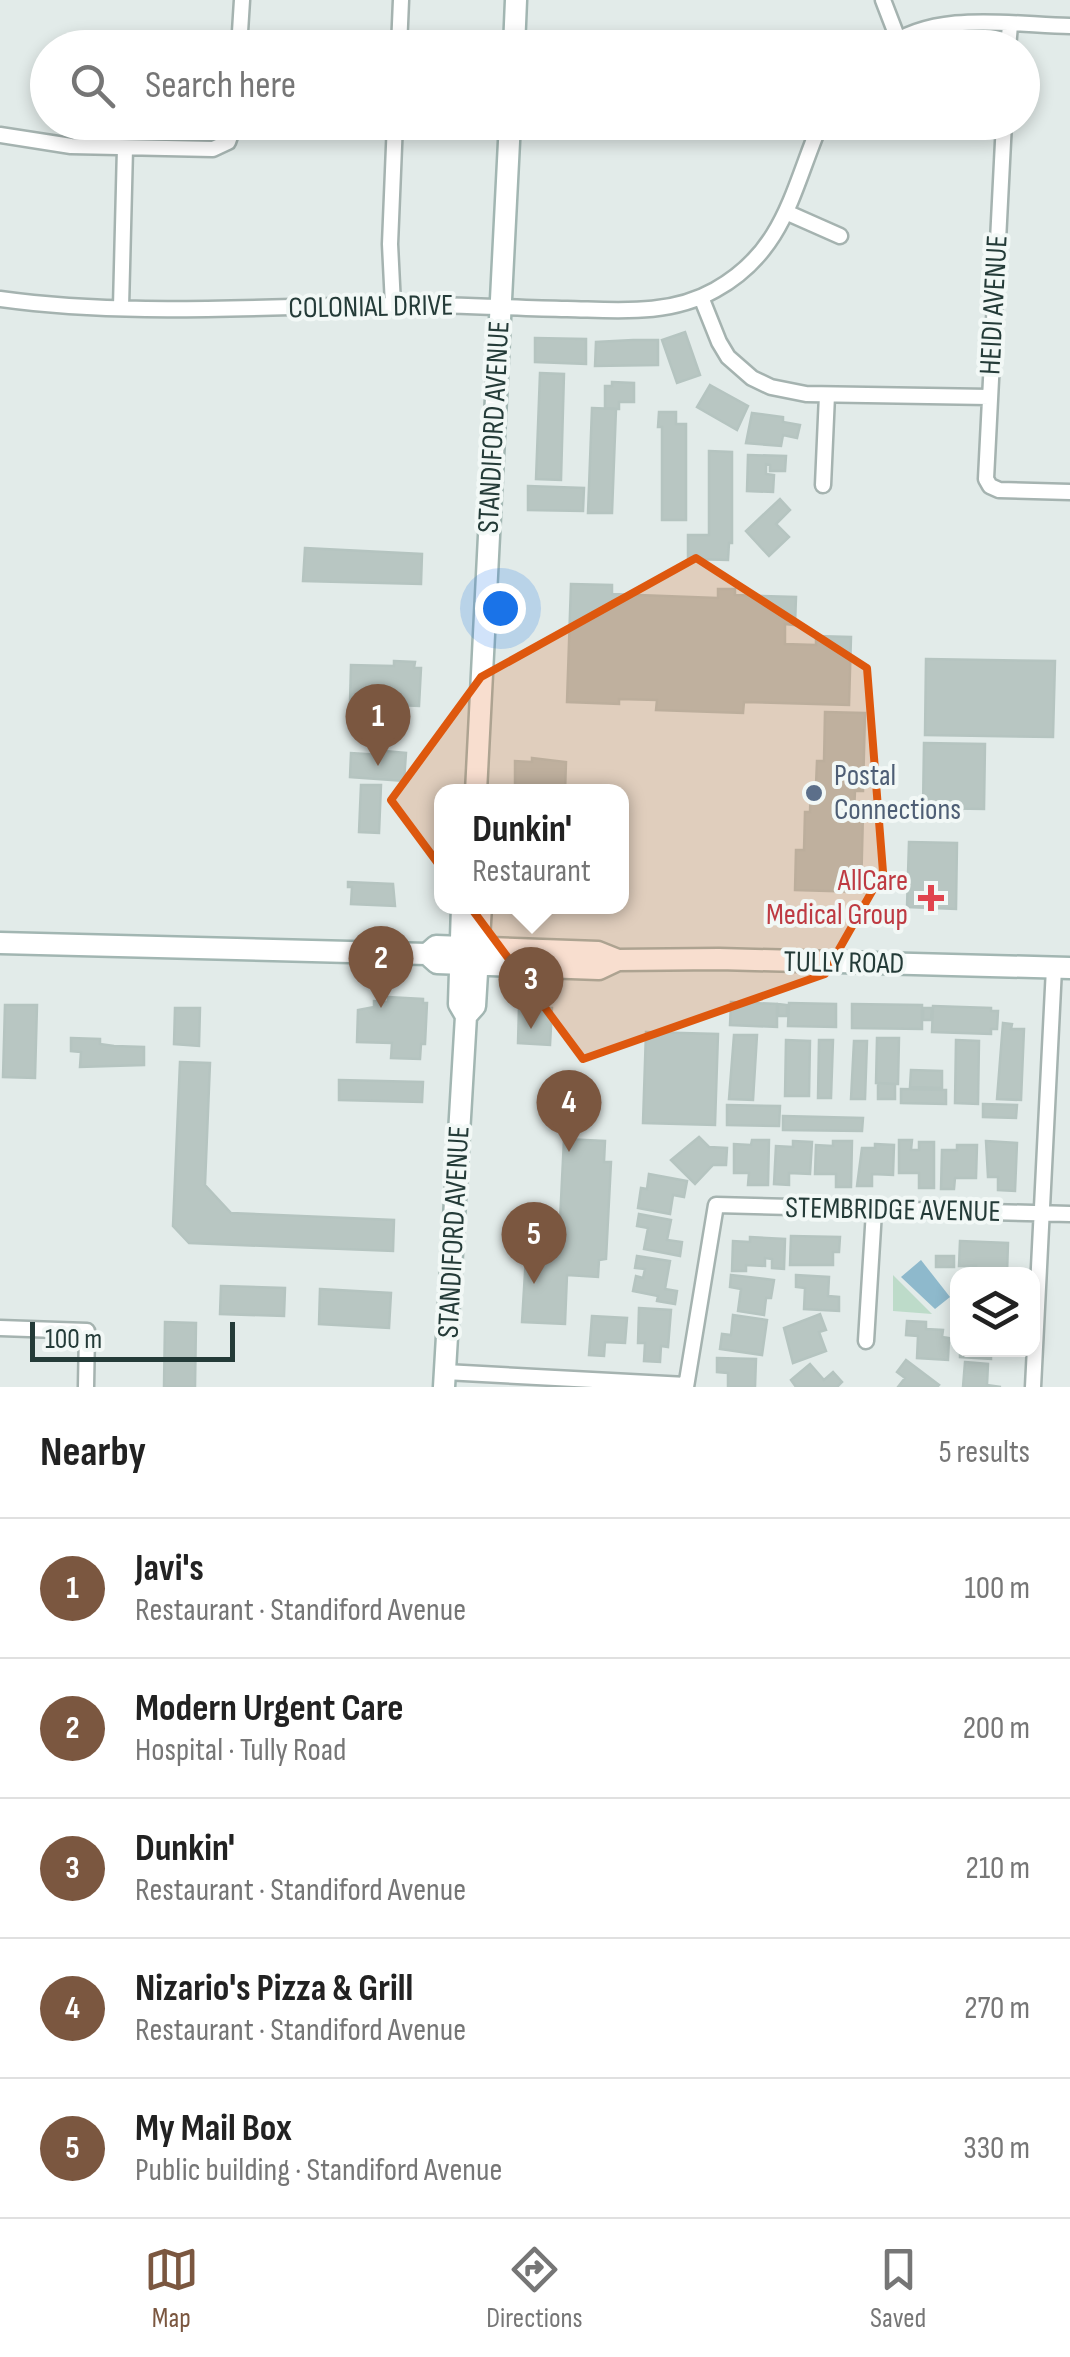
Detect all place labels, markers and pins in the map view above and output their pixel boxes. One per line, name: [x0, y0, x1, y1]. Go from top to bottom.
pin: 1: [346, 684, 410, 766]
place label: Postal Connections: [834, 758, 961, 828]
marker: Postal Connections: [803, 782, 825, 804]
place label: AllCare Medical Group: [766, 863, 908, 933]
marker: AllCare Medical Group: [918, 885, 944, 911]
pin: 2: [348, 926, 414, 1008]
pin: 3: [498, 946, 564, 1029]
pin: 4: [536, 1070, 602, 1152]
pin: 5: [502, 1202, 566, 1284]

